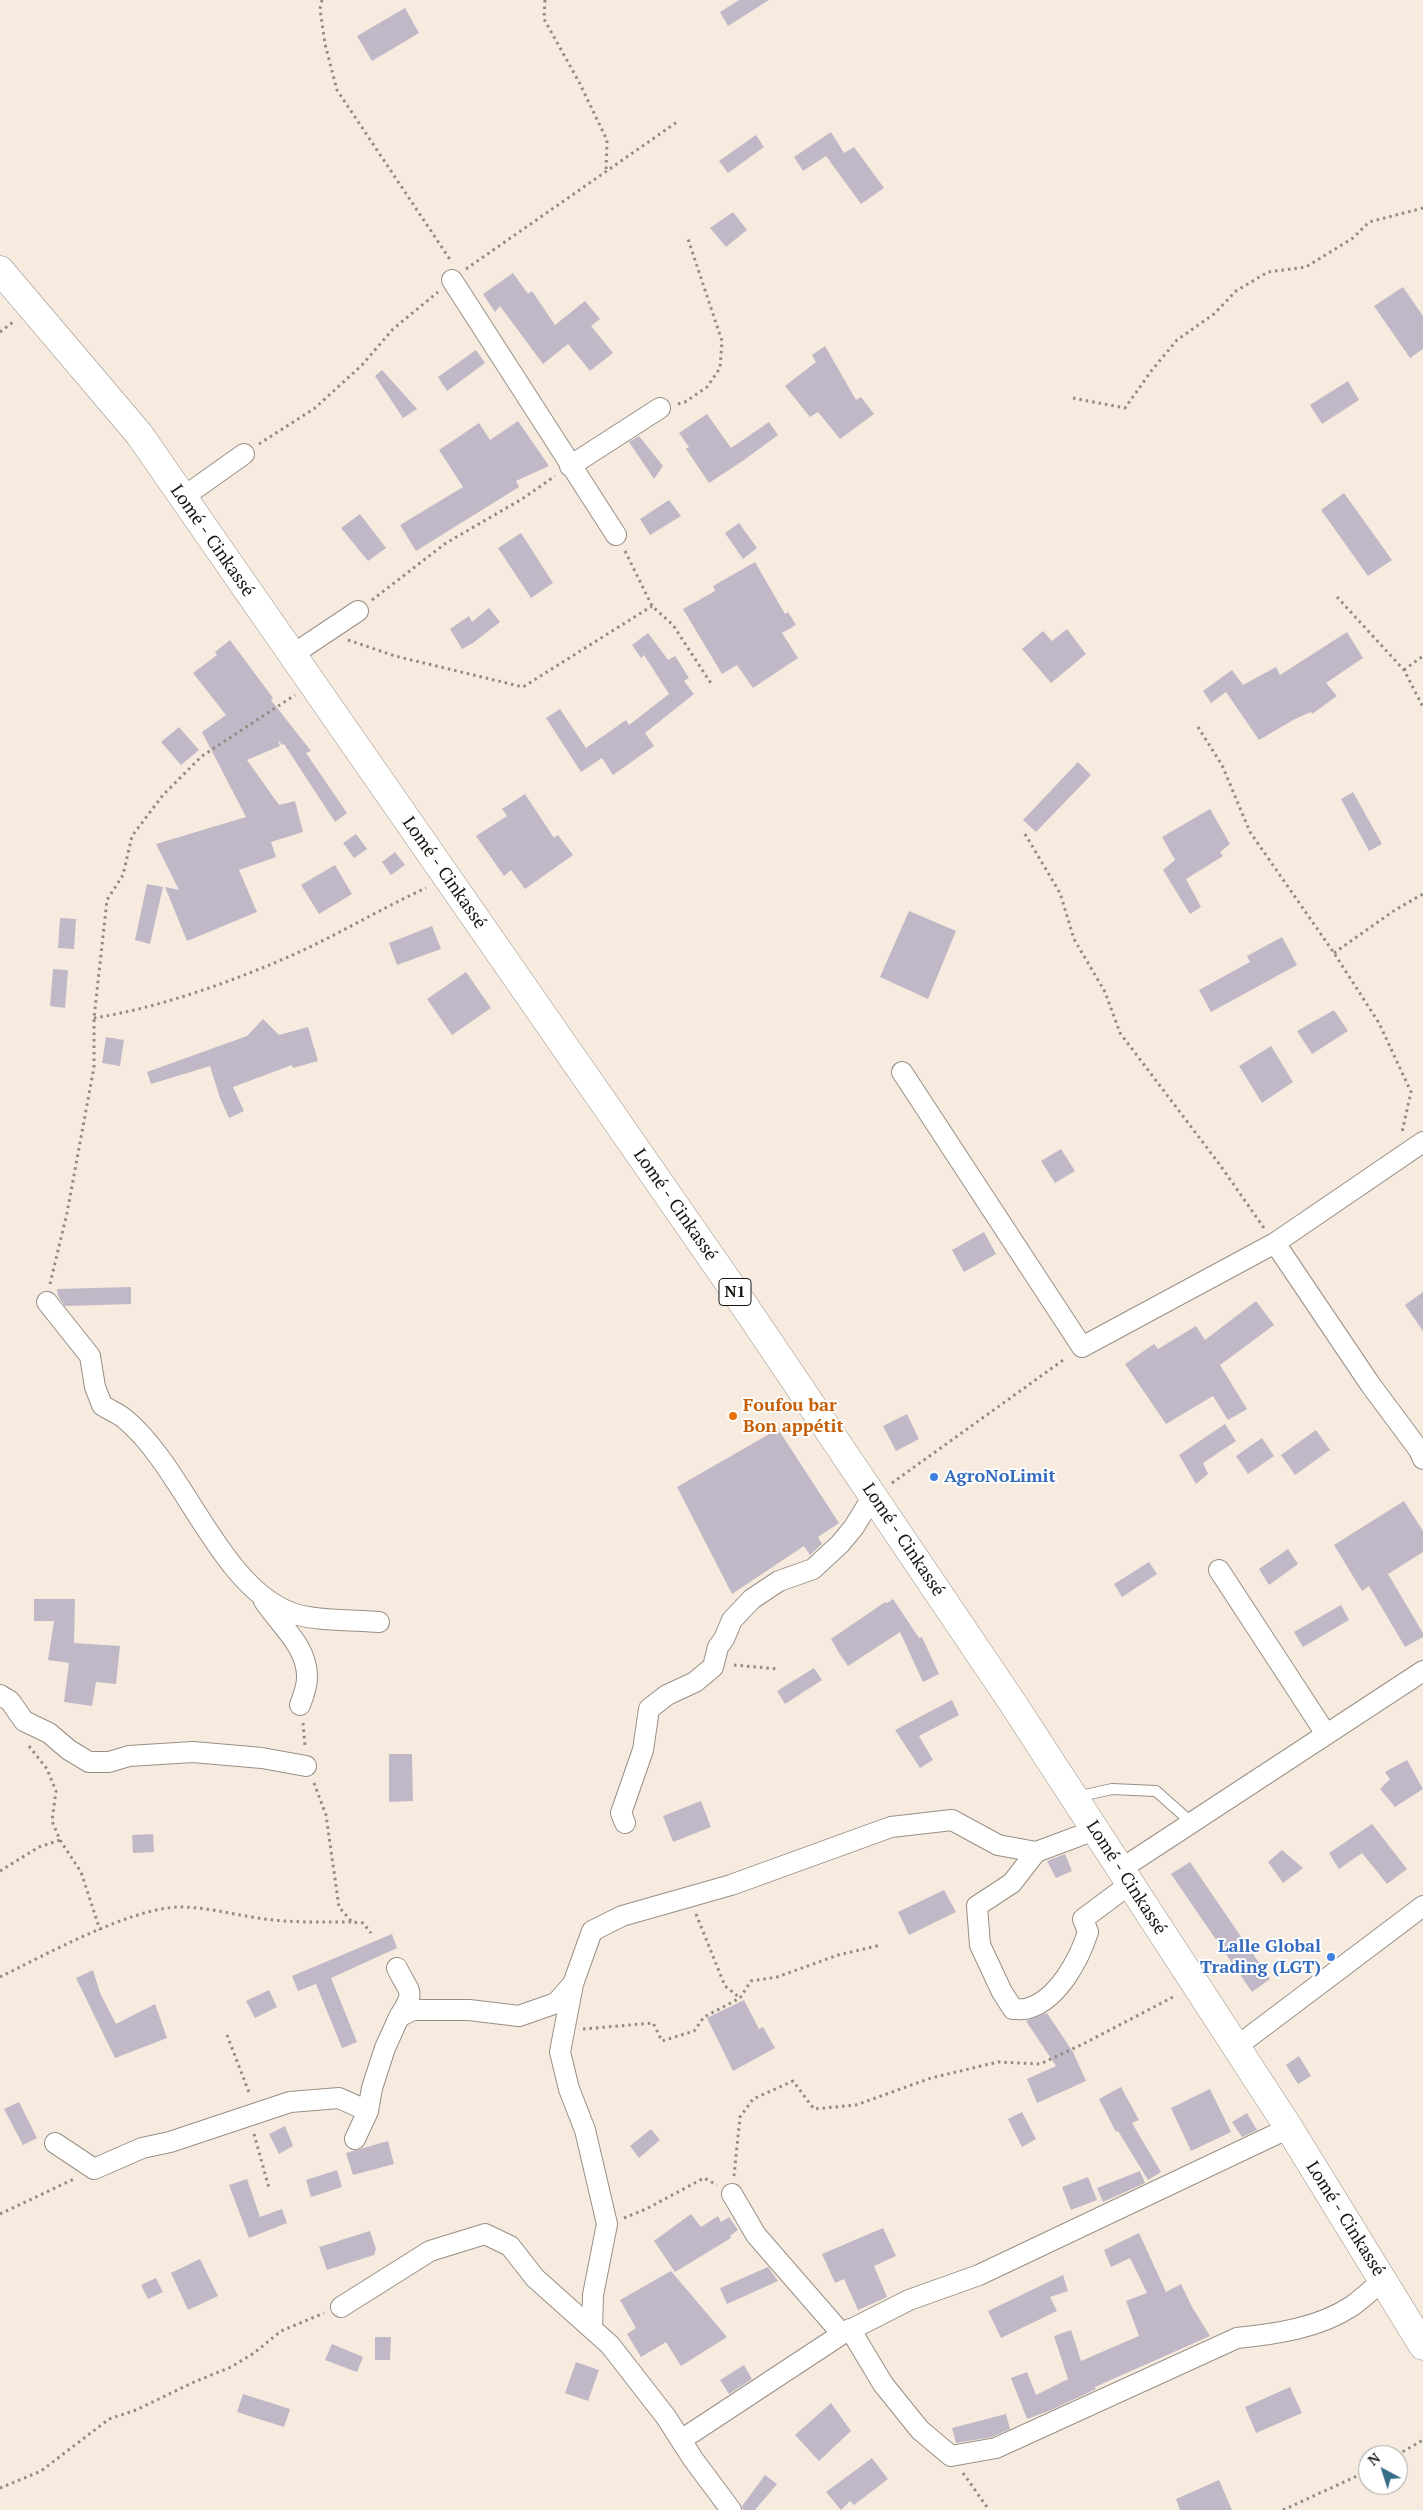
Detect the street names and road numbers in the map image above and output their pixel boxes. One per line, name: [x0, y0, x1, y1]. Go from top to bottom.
street label: Lomé - Cinkassé: [165, 481, 259, 601]
street label: Lomé - Cinkassé: [397, 813, 491, 933]
street label: Lomé - Cinkassé: [628, 1145, 722, 1265]
road number: N1: [719, 1278, 751, 1305]
street label: Lomé - Cinkassé: [857, 1479, 949, 1601]
street label: Lomé - Cinkassé: [1081, 1817, 1171, 1939]
street label: Lomé - Cinkassé: [1301, 2157, 1389, 2281]

